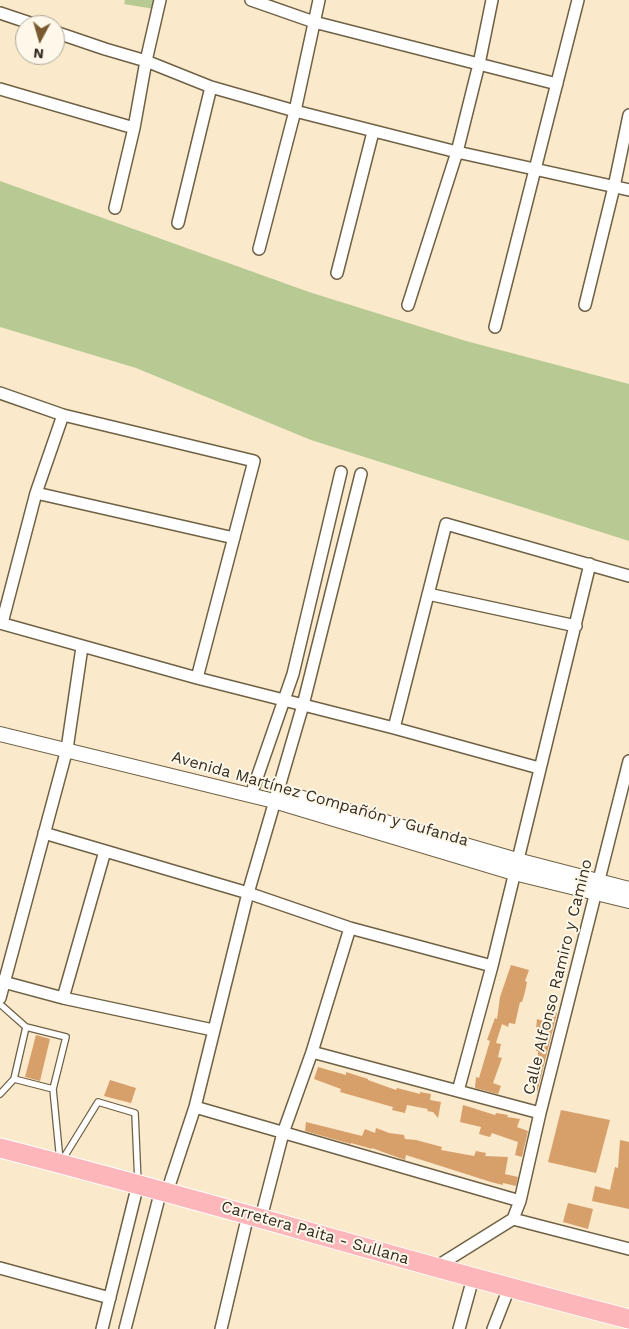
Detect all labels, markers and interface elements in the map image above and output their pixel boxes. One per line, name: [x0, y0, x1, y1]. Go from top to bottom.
north arrow: [15, 15, 65, 65]
text: N: [33, 45, 45, 62]
street label: Avenida Martínez Compañón y Gufanda: [169, 747, 471, 851]
street label: Calle Alfonso Ramiro y Camino: [519, 857, 597, 1097]
street label: Carretera Paita - Sullana: [219, 1197, 411, 1269]

